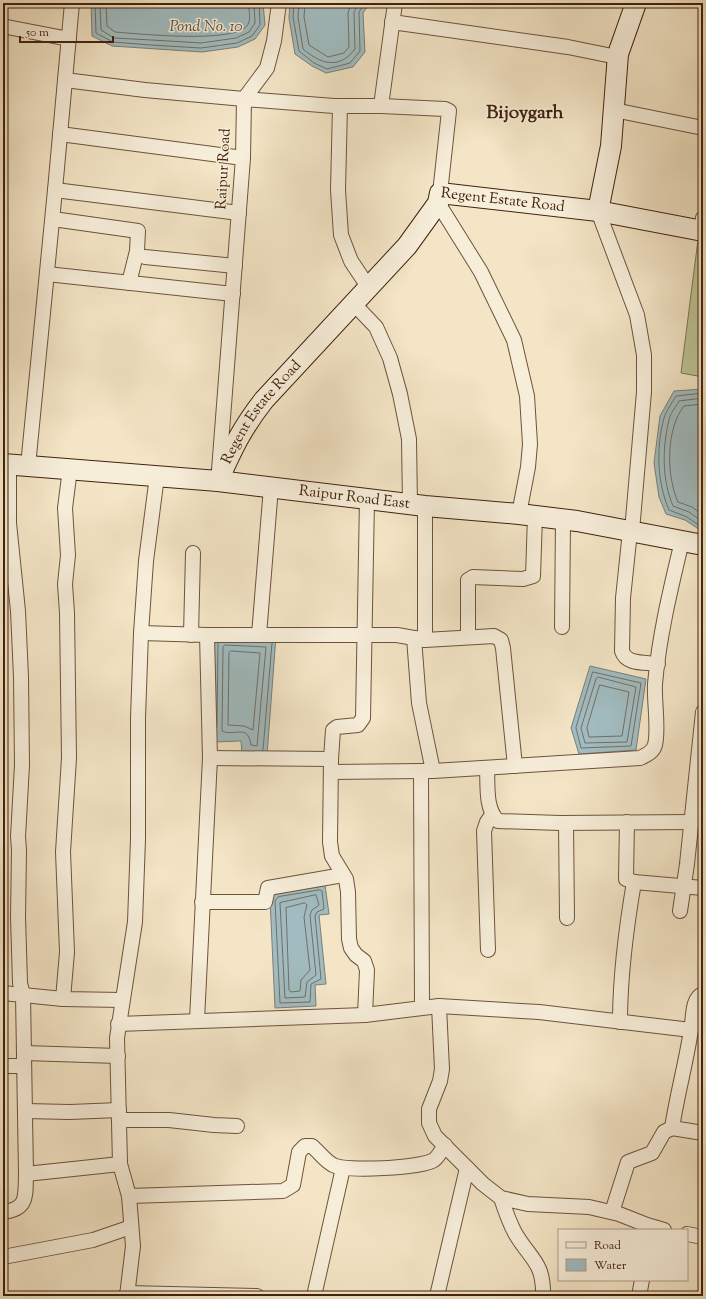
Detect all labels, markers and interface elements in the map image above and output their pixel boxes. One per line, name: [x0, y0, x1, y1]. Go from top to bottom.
water label: Pond No. 10: [169, 16, 243, 39]
scale bar: [20, 18, 113, 44]
text: 50 m: [25, 24, 49, 42]
district label: Bijoygarh: [486, 100, 565, 127]
street label: Raipur Road: [211, 127, 237, 210]
street label: Regent Estate Road: [440, 183, 566, 218]
street label: Regent Estate Road: [217, 355, 307, 467]
street label: Raipur Road East: [298, 480, 411, 515]
legend: [558, 1229, 688, 1281]
text: Road: [594, 1237, 621, 1255]
text: Water: [594, 1257, 627, 1275]

